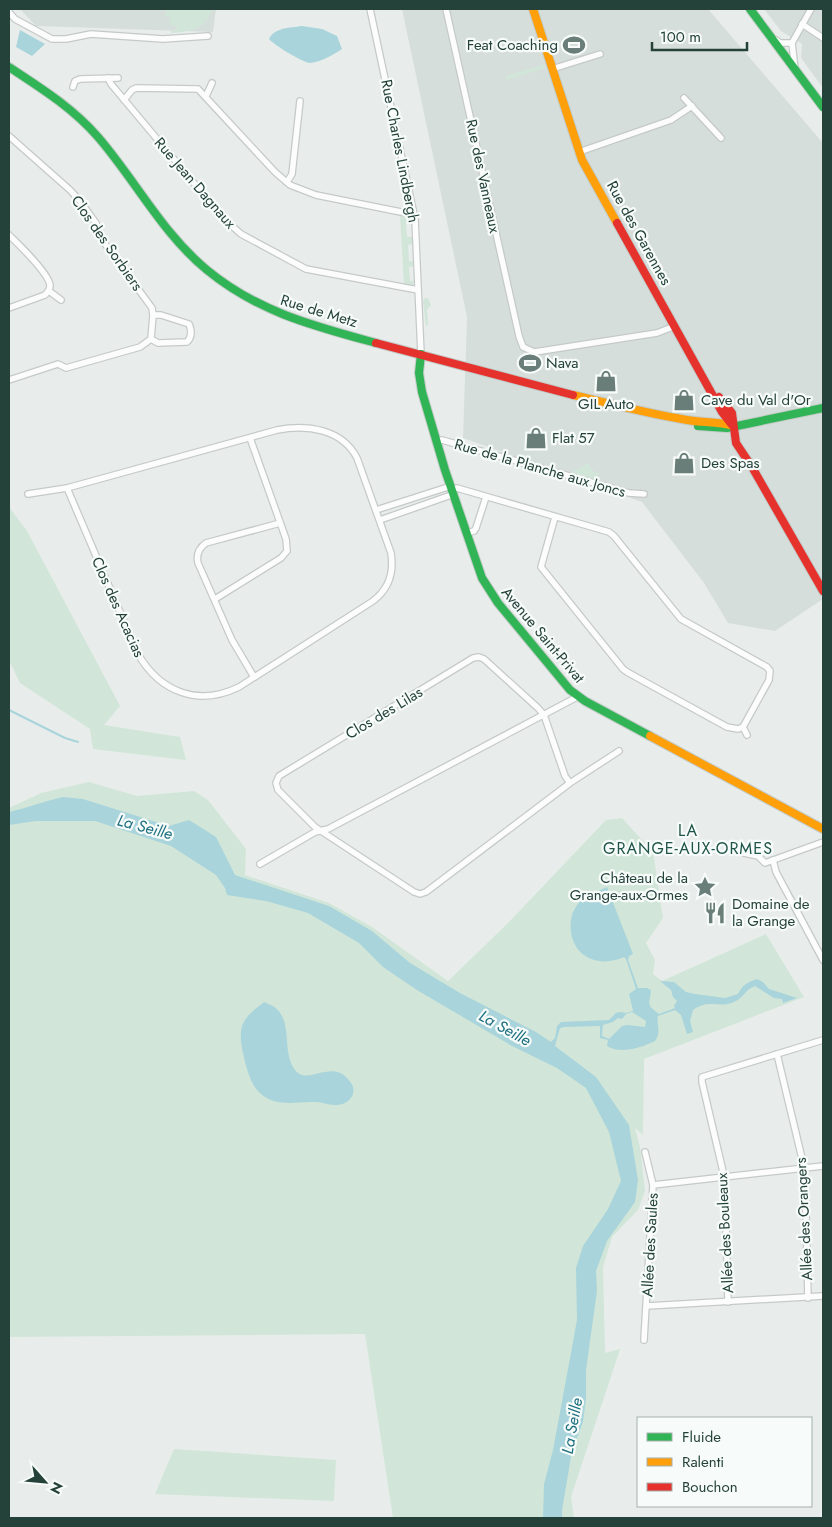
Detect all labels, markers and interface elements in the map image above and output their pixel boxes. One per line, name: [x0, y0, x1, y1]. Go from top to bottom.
scale bar: [652, 20, 747, 52]
text: 100 m: [660, 26, 701, 48]
sports icon: Feat Coaching: [561, 32, 587, 58]
place label: Feat Coaching: [467, 34, 558, 56]
street label: Rue Charles Lindbergh: [375, 78, 425, 224]
street label: Rue des Vanneaux: [460, 117, 506, 236]
street label: Rue Jean Dagnaux: [149, 133, 241, 234]
street label: Rue des Garennes: [601, 177, 677, 289]
street label: Clos des Sorbiers: [66, 191, 148, 295]
street label: Rue de Metz: [278, 289, 360, 333]
sports icon: Nava: [517, 350, 543, 376]
place label: Nava: [546, 352, 579, 374]
shop icon: GIL Auto: [593, 368, 619, 394]
shop icon: Cave du Val d'Or: [671, 387, 697, 413]
place label: Cave du Val d'Or: [701, 389, 812, 411]
place label: GIL Auto: [578, 393, 634, 415]
shop icon: Flat 57: [523, 425, 549, 451]
place label: Flat 57: [552, 427, 595, 449]
street label: Rue de la Planche aux Joncs: [452, 433, 628, 503]
shop icon: Des Spas: [671, 450, 697, 476]
place label: Des Spas: [701, 452, 760, 474]
street label: Clos des Acacias: [86, 553, 150, 661]
street label: Avenue Saint-Privat: [496, 582, 590, 688]
street label: Clos des Lilas: [341, 681, 427, 745]
water label: La Seille: [115, 809, 175, 845]
district label: LA GRANGE-AUX-ORMES: [603, 819, 773, 860]
place label: Château de la Grange-aux-Ormes: [570, 867, 688, 906]
place icon: Château de la Grange-aux-Ormes: [692, 874, 718, 900]
place label: Domaine de la Grange: [732, 893, 810, 932]
restaurant icon: Domaine de la Grange: [702, 900, 728, 926]
water label: La Seille: [475, 1004, 535, 1052]
street label: Allée des Orangers: [790, 1157, 818, 1281]
street label: Allée des Bouleaux: [711, 1172, 739, 1294]
street label: Allée des Saules: [636, 1192, 664, 1298]
water label: La Seille: [556, 1396, 588, 1456]
legend: [637, 1417, 812, 1507]
text: Fluide: [682, 1426, 721, 1448]
text: Ralenti: [682, 1451, 724, 1473]
north arrow: [20, 1457, 70, 1507]
text: Bouchon: [682, 1476, 738, 1498]
text: N: [45, 1478, 68, 1497]

